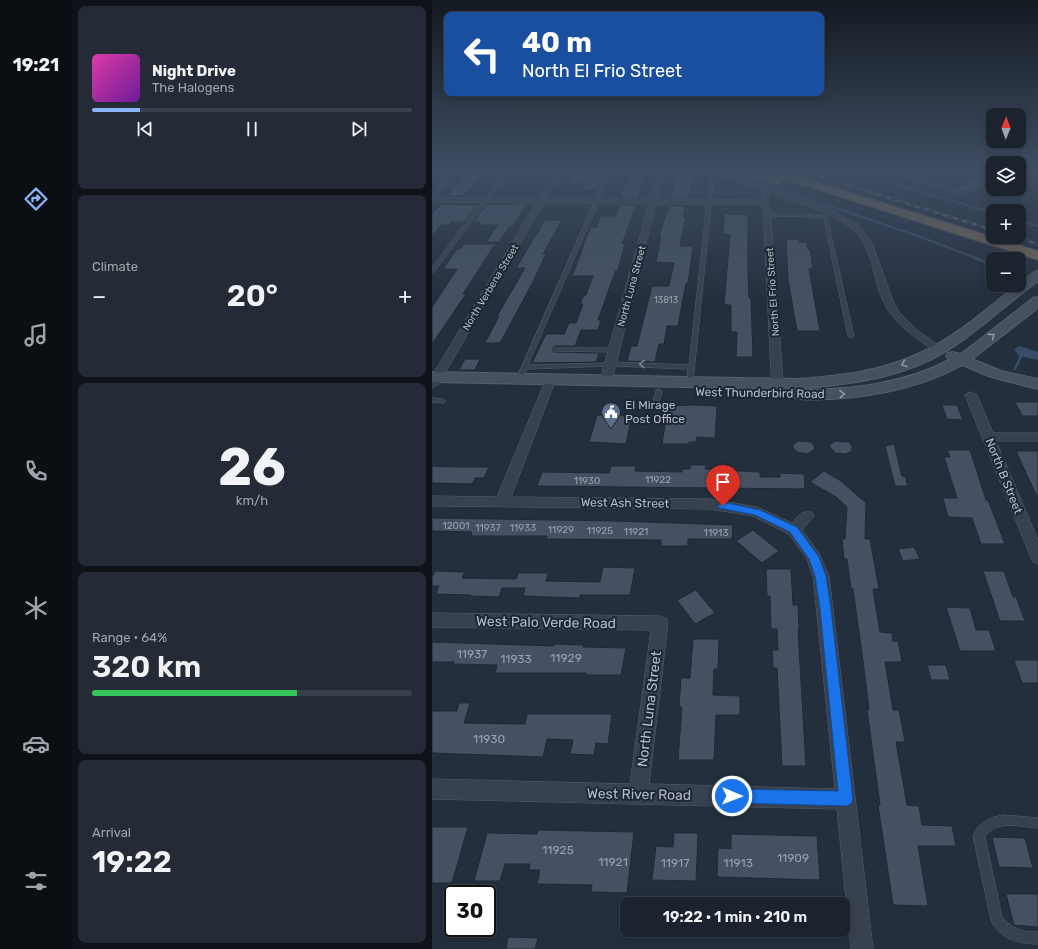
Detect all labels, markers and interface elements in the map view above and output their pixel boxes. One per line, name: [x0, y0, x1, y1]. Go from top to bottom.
text: 40 m: [522, 26, 592, 59]
icon: left: [456, 28, 508, 80]
text: 19:21: [13, 54, 59, 76]
text: North El Frio Street: [522, 60, 682, 82]
text: Night Drive: [152, 62, 236, 80]
text: The Halogens: [152, 80, 234, 95]
north arrow: [986, 108, 1026, 148]
map controls: [986, 108, 1026, 292]
icon: previous: [134, 118, 156, 140]
icon: pause: [241, 118, 263, 140]
icon: next: [348, 118, 370, 140]
button: layers: [986, 156, 1026, 196]
icon: directions: [22, 185, 50, 213]
button: +: [986, 204, 1026, 244]
street label: North Verbena Street: [460, 242, 521, 333]
street label: North Luna Street: [615, 244, 649, 328]
street label: North El Frio Street: [764, 247, 782, 337]
button: −: [986, 252, 1026, 292]
text: Climate: [92, 259, 138, 274]
text: 20°: [227, 278, 278, 314]
text: −: [92, 283, 106, 310]
text: +: [398, 283, 412, 310]
house number: 13813: [654, 295, 678, 305]
icon: music: [22, 321, 50, 349]
one-way arrow: [988, 334, 995, 341]
one-way arrow: [639, 360, 645, 368]
one-way arrow: [900, 360, 907, 368]
street label: West Thunderbird Road: [695, 385, 825, 401]
one-way arrow: [839, 389, 845, 398]
place label: El Mirage Post Office: [625, 398, 685, 426]
public building icon: El Mirage Post Office: [600, 401, 622, 429]
text: 26: [218, 436, 286, 498]
street label: North B Street: [982, 436, 1026, 516]
icon: phone: [22, 457, 50, 485]
pin: [706, 465, 740, 506]
icon: arrive: [712, 471, 734, 493]
house number: 11922: [645, 474, 671, 486]
house number: 11930: [574, 475, 600, 487]
text: km/h: [236, 493, 268, 508]
street label: West Ash Street: [581, 495, 670, 511]
house number: 12001: [442, 520, 470, 532]
house number: 11937: [475, 522, 501, 534]
house number: 11933: [510, 522, 536, 534]
house number: 11929: [548, 524, 574, 536]
house number: 11925: [587, 525, 613, 537]
house number: 11921: [624, 526, 648, 538]
house number: 11913: [704, 527, 728, 539]
icon: climate: [22, 594, 50, 622]
street label: West Palo Verde Road: [476, 613, 616, 632]
text: Range · 64%: [92, 630, 167, 645]
house number: 11937: [457, 647, 487, 661]
text: 320 km: [92, 649, 201, 685]
street label: North Luna Street: [634, 650, 665, 768]
house number: 11929: [550, 651, 582, 665]
house number: 11933: [500, 652, 532, 666]
icon: car: [22, 730, 50, 758]
house number: 11930: [473, 732, 505, 746]
position arrow: [711, 775, 753, 817]
street label: West River Road: [587, 785, 691, 804]
text: Arrival: [92, 825, 131, 840]
house number: 11925: [542, 843, 574, 857]
text: 19:22: [92, 844, 172, 880]
house number: 11909: [777, 851, 809, 865]
house number: 11921: [598, 855, 628, 869]
house number: 11917: [661, 856, 689, 870]
house number: 11913: [723, 856, 753, 870]
icon: filters: [22, 867, 50, 895]
speed limit sign: 30: [444, 885, 496, 937]
text: 19:22 · 1 min · 210 m: [663, 908, 807, 926]

